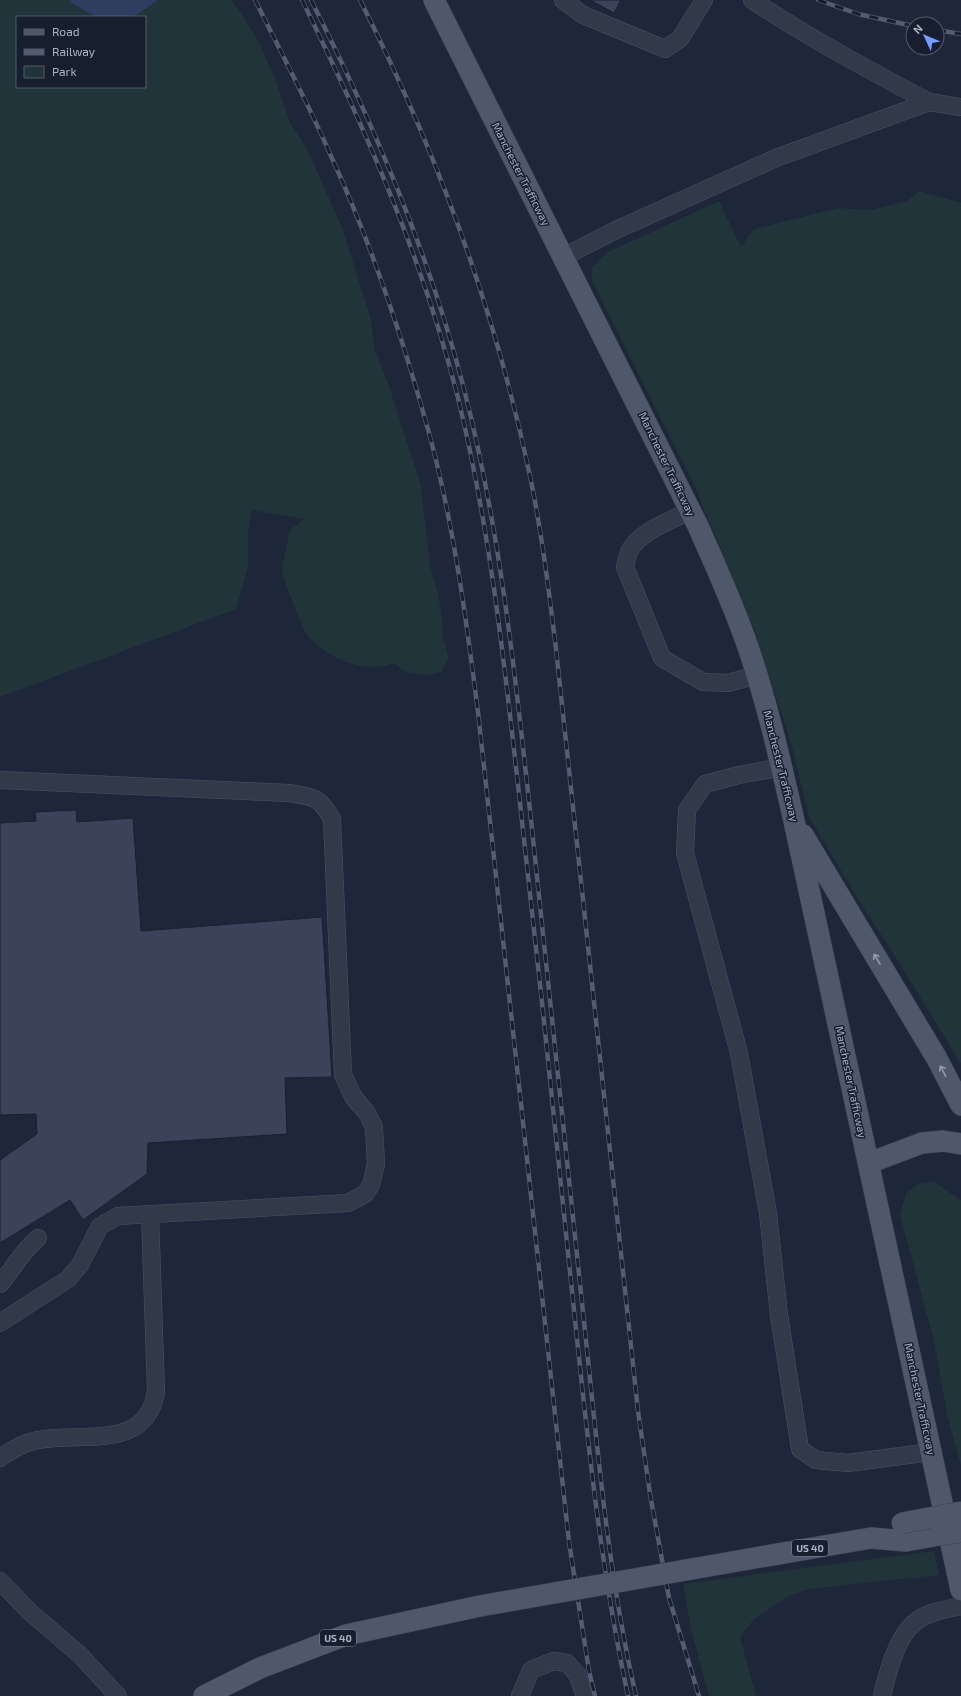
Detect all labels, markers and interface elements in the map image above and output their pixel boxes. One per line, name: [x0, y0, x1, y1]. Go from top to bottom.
legend: [16, 16, 146, 88]
north arrow: [905, 16, 945, 56]
text: N: [910, 21, 925, 36]
text: Road: [52, 24, 80, 38]
text: Railway: [52, 44, 96, 58]
text: Park: [52, 64, 77, 78]
street label: Manchester Trafficway: [490, 120, 553, 228]
street label: Manchester Trafficway: [637, 410, 698, 518]
street label: Manchester Trafficway: [761, 709, 802, 823]
one-way arrow: [873, 953, 881, 965]
street label: Manchester Trafficway: [833, 1025, 870, 1139]
one-way arrow: [939, 1065, 946, 1077]
street label: Manchester Trafficway: [902, 1342, 939, 1456]
road number: US 40: [792, 1540, 828, 1556]
road number: US 40: [320, 1630, 356, 1646]

